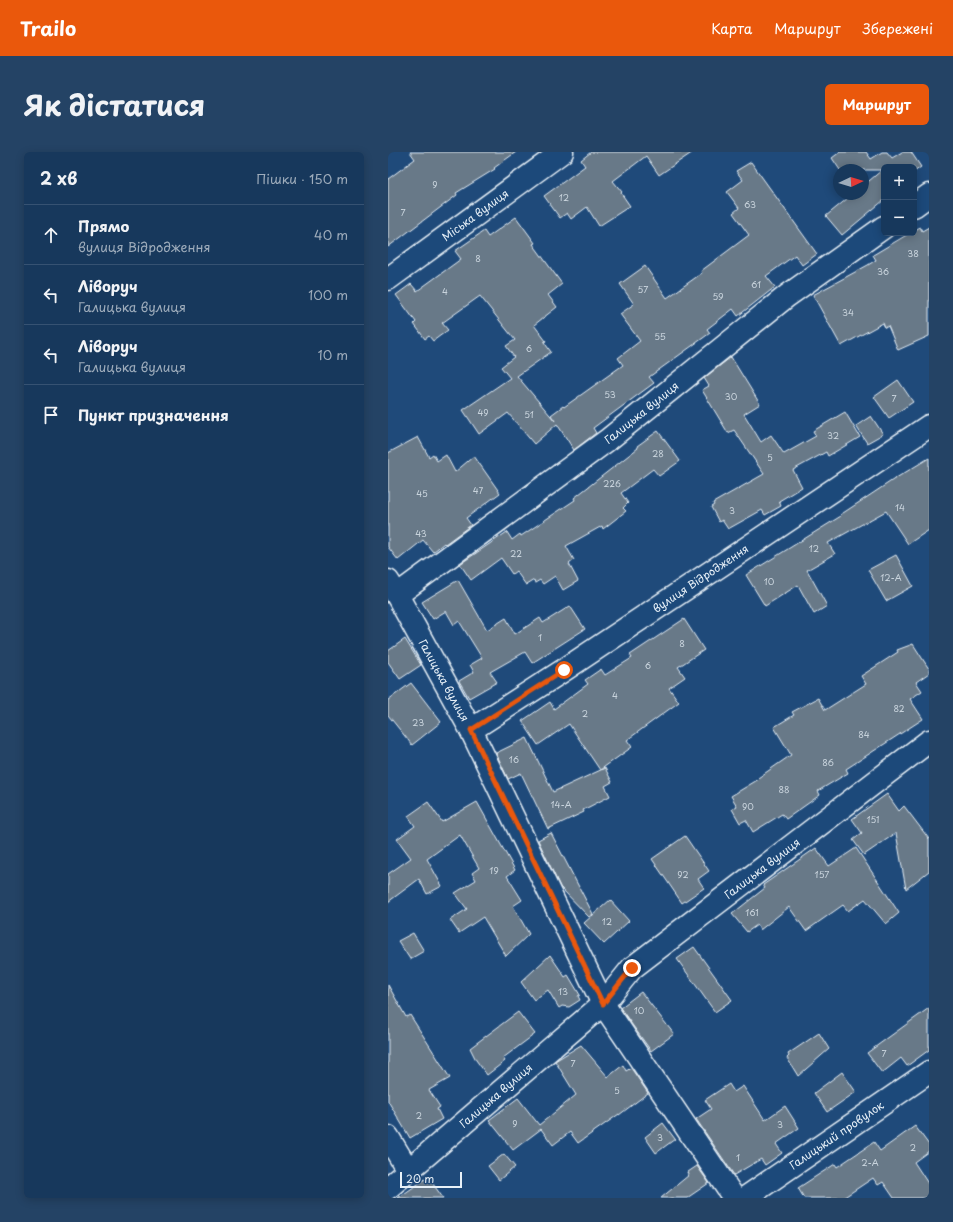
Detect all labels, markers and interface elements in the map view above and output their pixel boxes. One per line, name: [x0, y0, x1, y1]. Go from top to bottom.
text: Trailo: [20, 14, 76, 42]
text: Карта: [711, 18, 752, 39]
text: Маршрут: [774, 18, 841, 39]
text: Збережені: [863, 18, 933, 39]
text: Як дістатися: [24, 83, 205, 126]
button: Маршрут: [825, 84, 929, 125]
north arrow: [833, 164, 869, 200]
map controls: [881, 164, 917, 236]
button: +: [881, 164, 917, 200]
text: 2 хв: [40, 165, 77, 191]
text: Пішки · 150 m: [256, 169, 348, 188]
house number: 9: [432, 177, 438, 191]
street label: Міська вулиця: [438, 185, 512, 245]
house number: 12: [559, 190, 569, 204]
house number: 63: [744, 197, 756, 211]
button: −: [881, 200, 917, 236]
house number: 7: [400, 205, 406, 219]
text: Прямо: [78, 214, 129, 237]
icon: ahead: [40, 224, 62, 246]
text: 40 m: [314, 225, 348, 244]
text: вулиця Відродження: [78, 237, 211, 256]
house number: 38: [907, 246, 919, 260]
house number: 8: [475, 251, 481, 265]
house number: 36: [877, 264, 889, 278]
text: Ліворуч: [78, 274, 138, 297]
house number: 61: [751, 277, 761, 291]
house number: 57: [638, 282, 648, 296]
icon: left: [40, 284, 62, 306]
house number: 4: [442, 284, 448, 298]
text: 100 m: [308, 285, 348, 304]
house number: 59: [712, 289, 724, 303]
text: Галицька вулиця: [78, 297, 186, 316]
house number: 34: [842, 305, 854, 319]
house number: 55: [654, 329, 666, 343]
text: Ліворуч: [78, 334, 138, 357]
house number: 6: [526, 341, 532, 355]
icon: left: [40, 344, 62, 366]
text: 10 m: [318, 345, 348, 364]
text: Галицька вулиця: [78, 357, 186, 376]
street label: Галицька вулиця: [600, 377, 682, 448]
house number: 53: [604, 387, 616, 401]
house number: 30: [725, 389, 738, 403]
house number: 7: [891, 391, 897, 405]
text: Пункт призначення: [78, 403, 229, 426]
icon: arrive: [40, 404, 62, 426]
house number: 49: [477, 405, 489, 419]
house number: 51: [524, 407, 534, 421]
house number: 32: [827, 428, 839, 442]
house number: 28: [652, 446, 664, 460]
house number: 5: [767, 450, 773, 464]
house number: 226: [603, 476, 621, 490]
house number: 47: [473, 483, 483, 497]
house number: 45: [416, 486, 428, 500]
house number: 14: [895, 500, 905, 514]
house number: 3: [729, 503, 735, 517]
house number: 43: [415, 526, 427, 540]
street label: вулиця Відродження: [649, 540, 752, 617]
house number: 12: [809, 541, 819, 555]
house number: 22: [510, 546, 522, 560]
house number: 12-А: [880, 570, 902, 584]
house number: 10: [764, 574, 775, 588]
house number: 1: [538, 630, 542, 644]
street label: Галицька вулиця: [415, 636, 474, 724]
house number: 8: [679, 636, 685, 650]
house number: 6: [645, 658, 651, 672]
route start: [555, 661, 573, 679]
house number: 4: [612, 688, 618, 702]
house number: 82: [893, 701, 905, 715]
house number: 2: [582, 706, 588, 720]
house number: 23: [412, 715, 424, 729]
house number: 84: [858, 727, 870, 741]
house number: 16: [509, 752, 519, 766]
house number: 86: [822, 755, 834, 769]
house number: 88: [778, 782, 790, 796]
house number: 14-А: [550, 797, 572, 811]
house number: 90: [742, 799, 754, 813]
house number: 151: [866, 812, 880, 826]
street label: Галицька вулиця: [720, 834, 803, 903]
house number: 19: [489, 863, 499, 877]
house number: 92: [677, 867, 689, 881]
house number: 157: [815, 867, 829, 881]
house number: 161: [745, 905, 759, 919]
house number: 12: [602, 914, 612, 928]
route end: [623, 959, 641, 977]
house number: 13: [558, 984, 568, 998]
house number: 10: [634, 1003, 645, 1017]
house number: 7: [881, 1046, 887, 1060]
house number: 7: [570, 1056, 576, 1070]
street label: Галицька вулиця: [455, 1059, 536, 1131]
house number: 5: [614, 1083, 620, 1097]
street label: Галицький провулок: [786, 1096, 887, 1173]
house number: 2: [416, 1108, 422, 1122]
house number: 9: [512, 1116, 518, 1130]
house number: 3: [777, 1117, 783, 1131]
house number: 3: [657, 1130, 663, 1144]
house number: 2: [910, 1140, 916, 1154]
house number: 1: [736, 1150, 740, 1164]
house number: 2-А: [861, 1155, 879, 1169]
scale bar: [400, 1170, 462, 1189]
text: 20 m: [406, 1170, 434, 1187]

